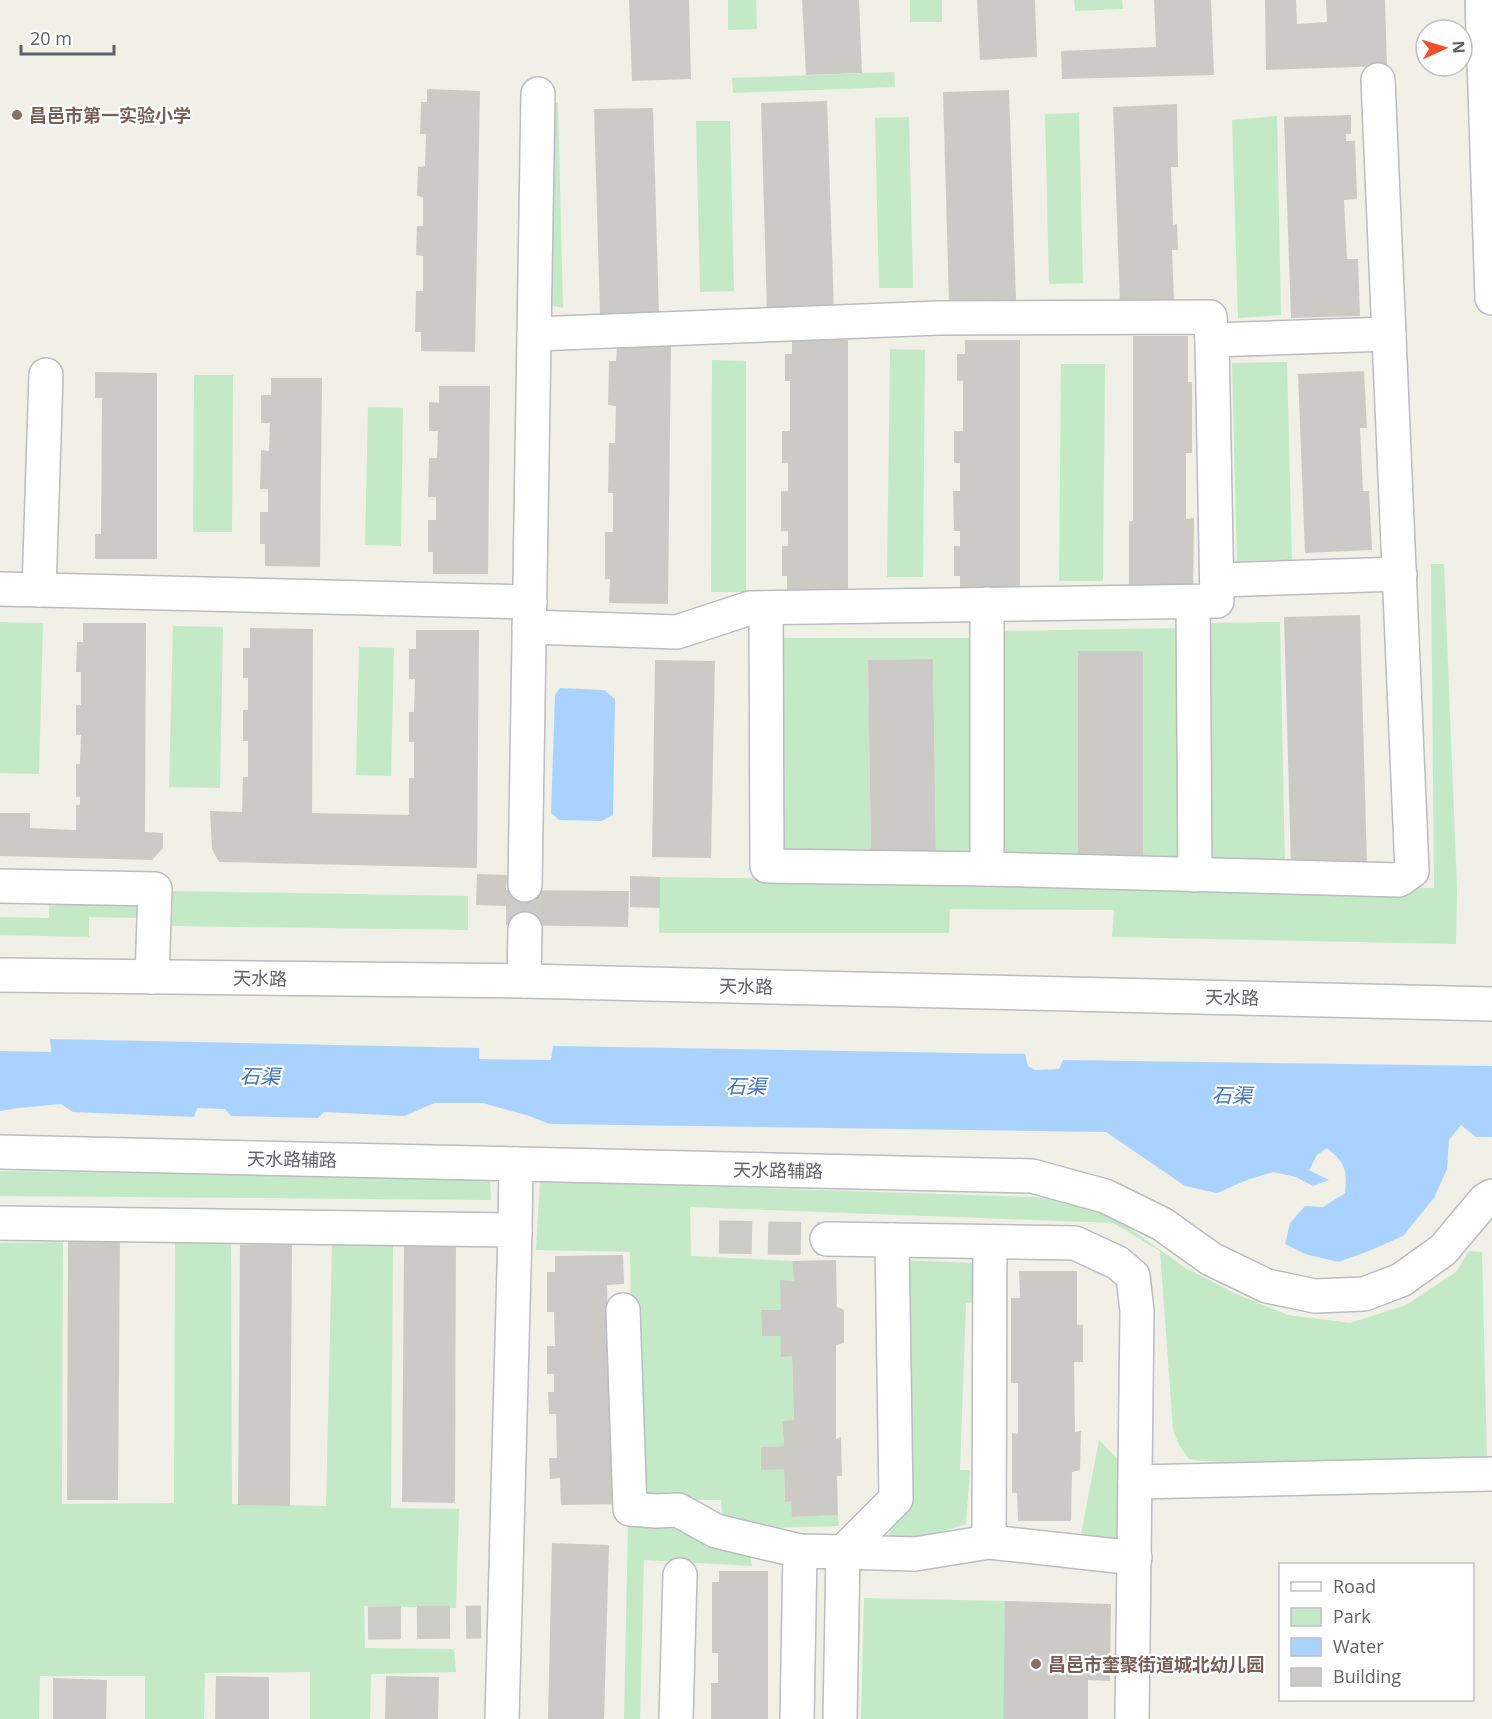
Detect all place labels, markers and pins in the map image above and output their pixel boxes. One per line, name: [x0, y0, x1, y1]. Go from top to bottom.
place label: 昌邑市第一实验小学: [29, 103, 191, 127]
marker: 昌邑市第一实验小学: [10, 108, 24, 122]
place label: 昌邑市奎聚街道城北幼儿园: [1048, 1652, 1264, 1676]
marker: 昌邑市奎聚街道城北幼儿园: [1029, 1657, 1043, 1671]

